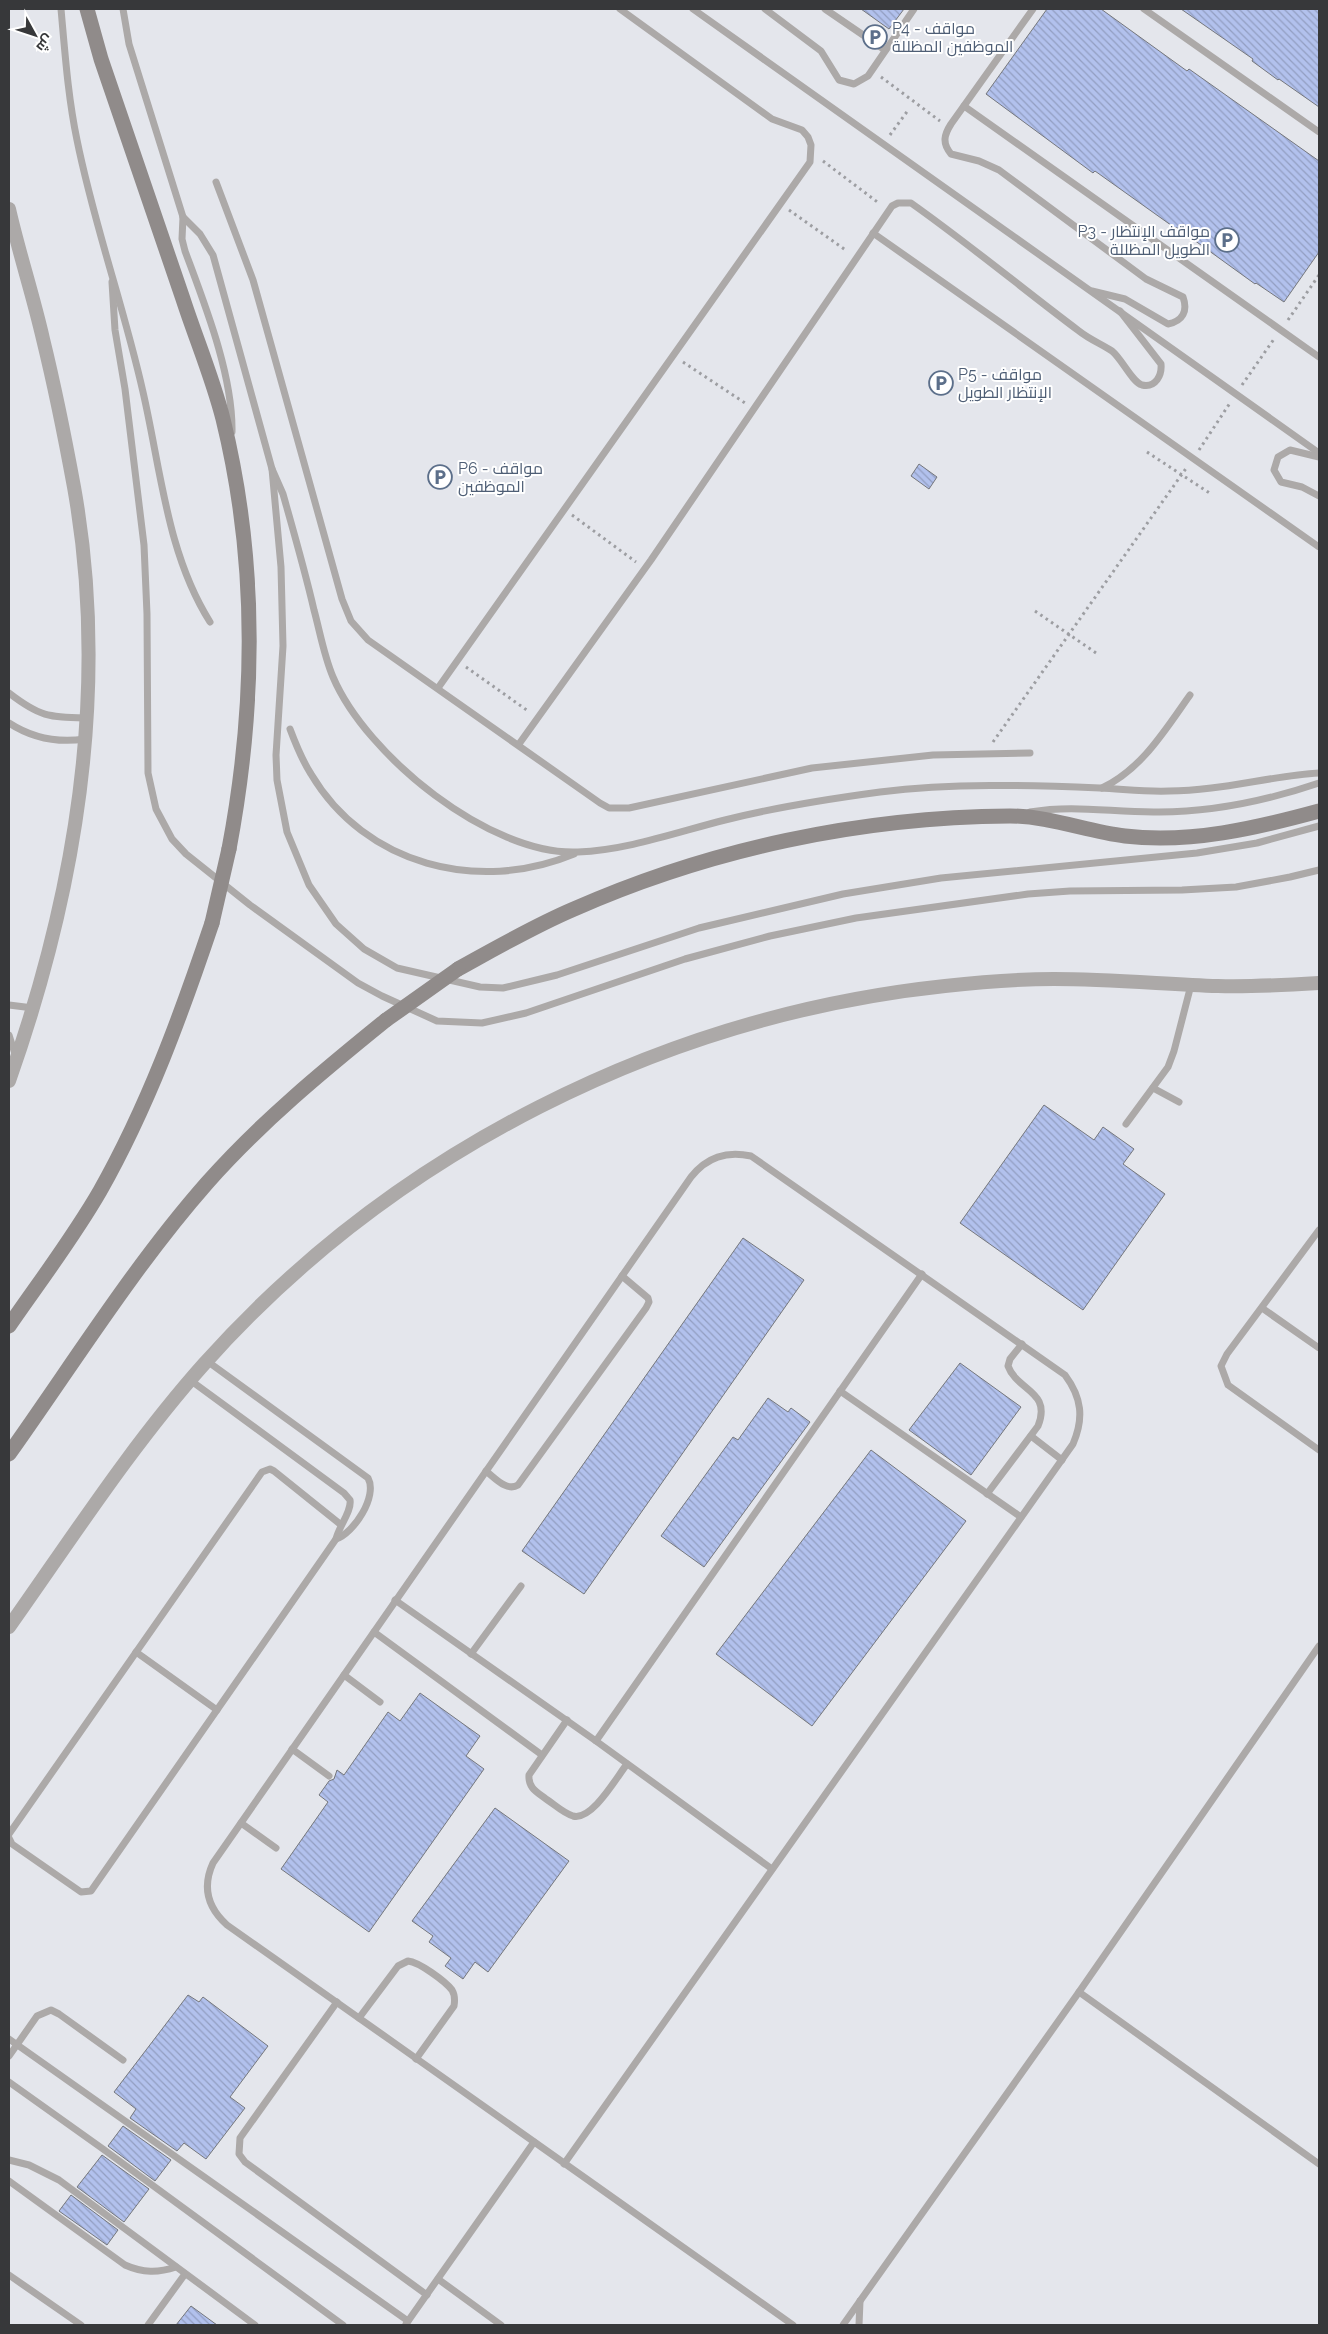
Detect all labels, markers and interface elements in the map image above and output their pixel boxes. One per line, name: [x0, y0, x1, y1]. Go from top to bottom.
north arrow: [10, 10, 60, 60]
place label: P4 - مواقف الموظفين المظللة: [892, 19, 1013, 57]
parking icon: P4 - مواقف الموظفين المظللة: [862, 24, 888, 50]
text: ش: [32, 31, 57, 55]
place label: P3 - مواقف الإنتظار الطويل المظللة: [1078, 222, 1210, 260]
parking icon: P3 - مواقف الإنتظار الطويل المظللة: [1214, 227, 1240, 253]
place label: P5 - مواقف الإنتظار الطويل: [958, 365, 1052, 403]
parking icon: P5 - مواقف الإنتظار الطويل: [928, 370, 954, 396]
place label: P6 - مواقف الموظفين: [458, 459, 543, 497]
parking icon: P6 - مواقف الموظفين: [427, 464, 453, 490]

